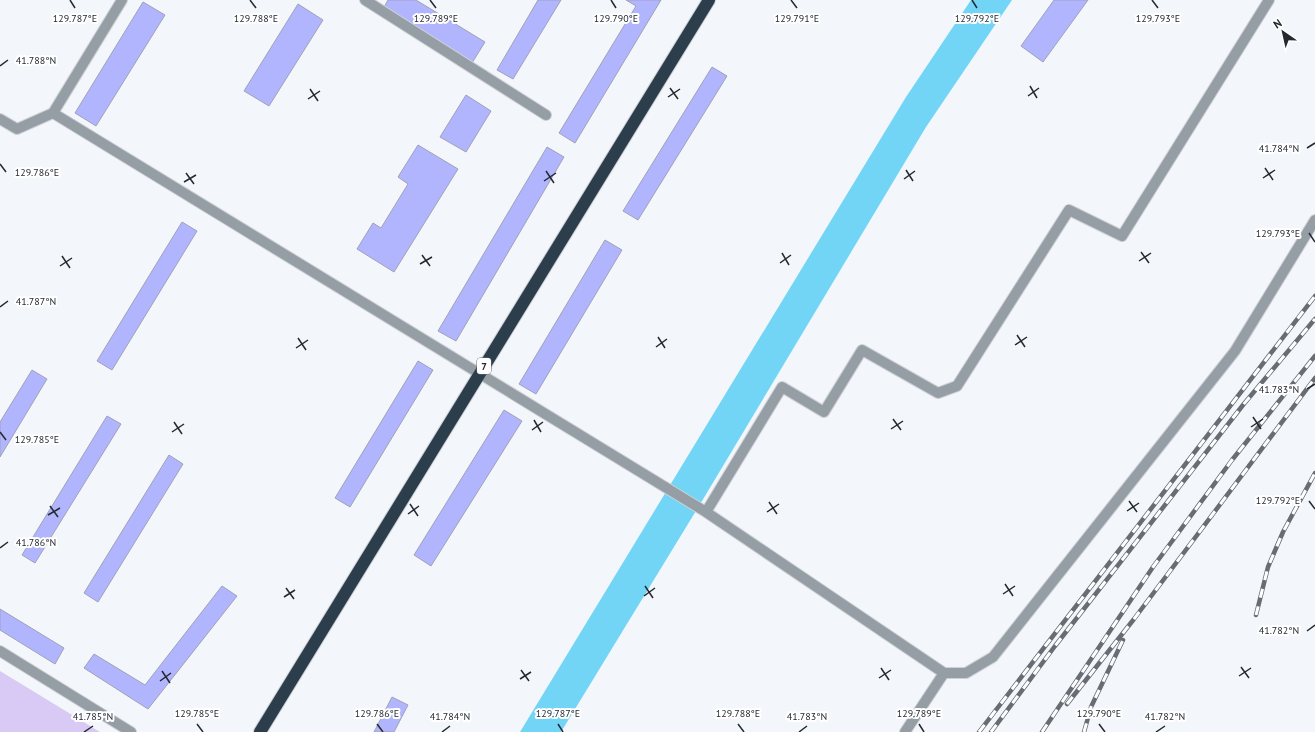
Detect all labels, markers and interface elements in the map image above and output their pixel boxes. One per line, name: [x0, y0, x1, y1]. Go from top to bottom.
text: 129.787°E: [53, 12, 97, 25]
text: 129.788°E: [234, 12, 278, 25]
text: 129.789°E: [414, 12, 458, 25]
text: 129.790°E: [594, 12, 638, 25]
text: 129.791°E: [775, 12, 819, 25]
text: 129.792°E: [955, 12, 999, 25]
text: 129.793°E: [1136, 12, 1180, 25]
north arrow: [1263, 12, 1303, 52]
text: N: [1270, 16, 1284, 32]
text: 41.788°N: [16, 54, 56, 67]
text: 41.784°N: [1259, 142, 1299, 155]
text: 129.786°E: [15, 166, 59, 179]
text: 129.793°E: [1256, 227, 1300, 240]
text: 41.787°N: [16, 295, 56, 308]
road number: 7: [477, 358, 491, 374]
text: 41.783°N: [1259, 383, 1299, 396]
text: 129.785°E: [15, 433, 59, 446]
text: 129.792°E: [1256, 494, 1300, 507]
text: 41.786°N: [16, 536, 56, 549]
text: 41.782°N: [1259, 624, 1299, 637]
text: 129.785°E: [175, 707, 219, 720]
text: 129.786°E: [355, 707, 399, 720]
text: 129.787°E: [536, 707, 580, 720]
text: 129.788°E: [716, 707, 760, 720]
text: 129.789°E: [897, 707, 941, 720]
text: 129.790°E: [1077, 707, 1121, 720]
text: 41.785°N: [73, 710, 113, 723]
text: 41.784°N: [430, 710, 470, 723]
text: 41.783°N: [787, 710, 827, 723]
text: 41.782°N: [1145, 710, 1185, 723]

